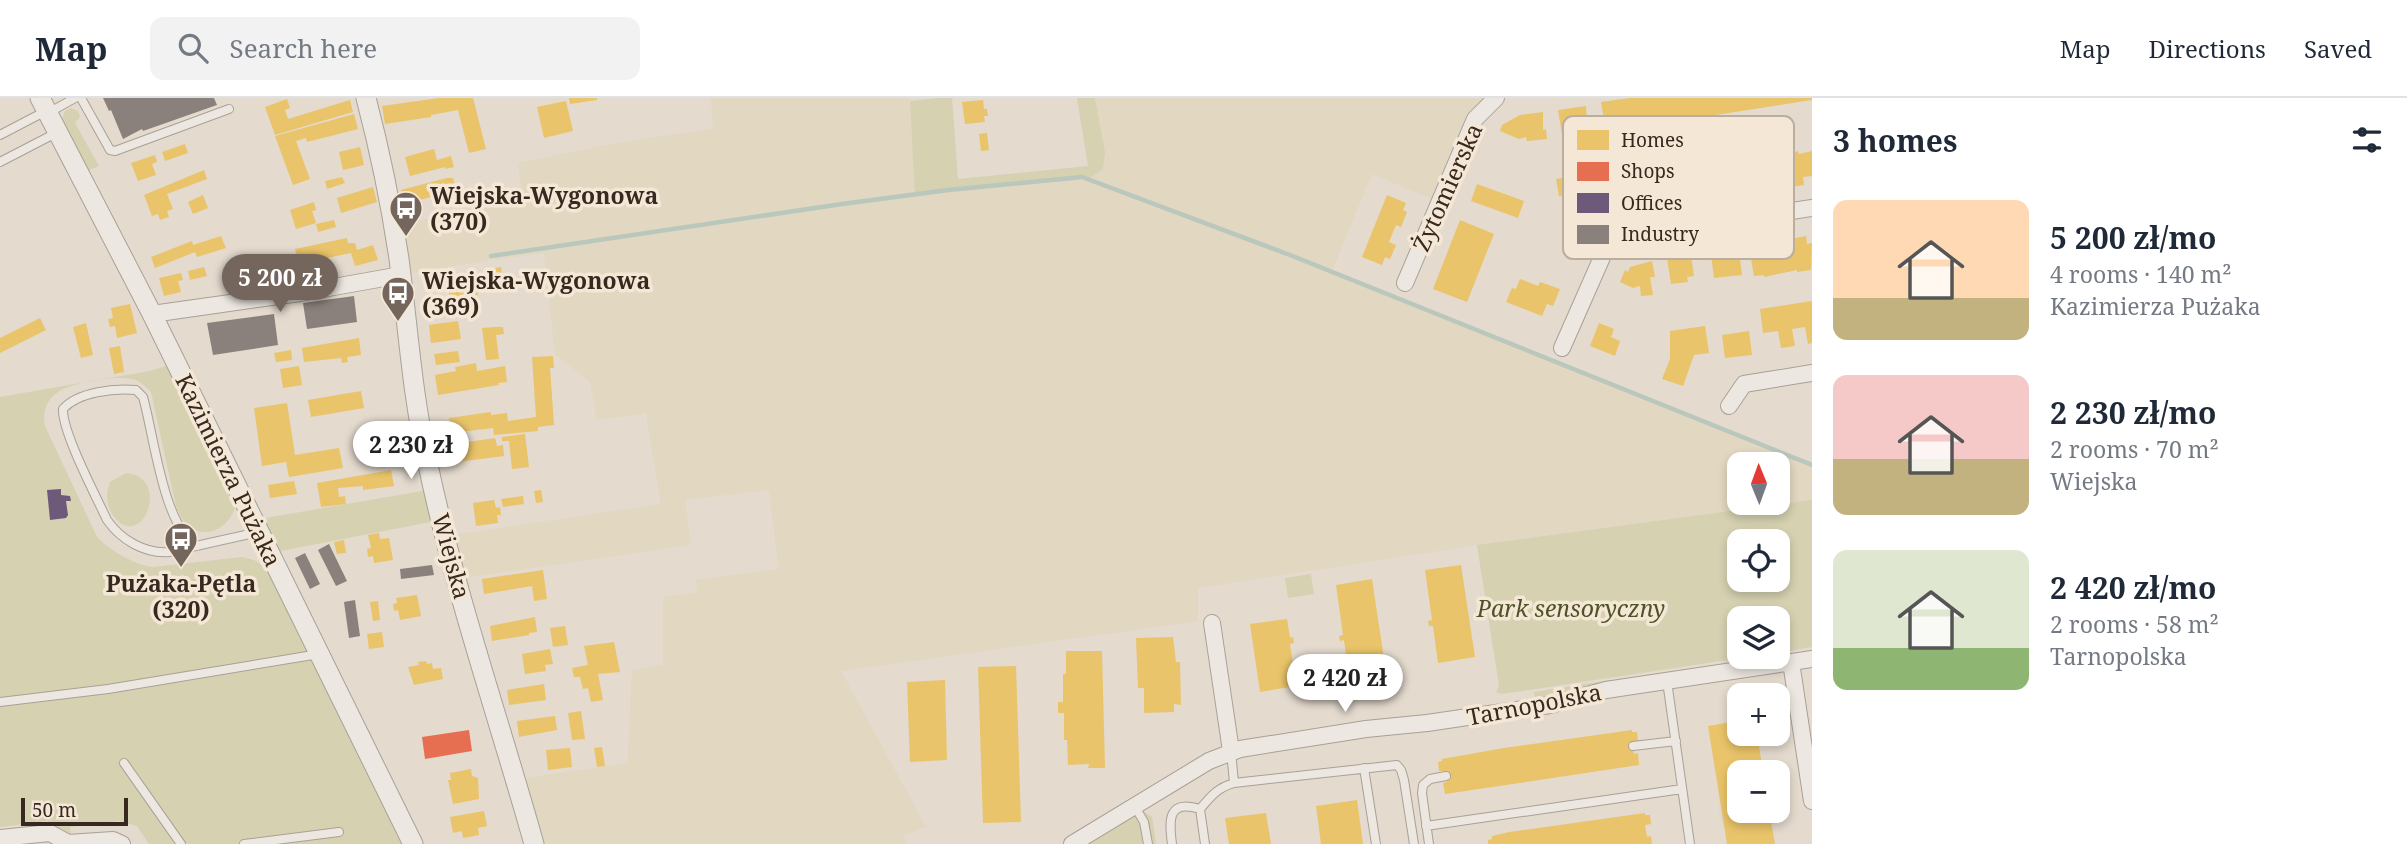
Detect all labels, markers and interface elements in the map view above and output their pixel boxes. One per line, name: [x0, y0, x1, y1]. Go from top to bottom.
search box: [150, 17, 640, 80]
text: Map: [35, 26, 108, 71]
icon: search: [174, 29, 212, 67]
text: Search here: [230, 30, 377, 66]
text: Map: [2060, 32, 2111, 65]
text: Directions: [2149, 32, 2266, 65]
text: Saved: [2304, 32, 2372, 65]
legend: [1563, 116, 1794, 259]
street label: Żytomierska: [1405, 118, 1489, 256]
text: 3 homes: [1833, 120, 1957, 161]
icon: filters: [2348, 121, 2386, 159]
text: Homes: [1621, 127, 1684, 153]
text: Shops: [1621, 158, 1675, 184]
place label: Wiejska-Wygonowa (370): [430, 179, 658, 237]
bus stop icon: Wiejska-Wygonowa (370): [387, 189, 425, 238]
text: Offices: [1621, 190, 1682, 216]
text: 5 200 zł/mo: [2050, 217, 2216, 258]
text: Industry: [1621, 221, 1699, 247]
icon: home: [1889, 228, 1973, 312]
pin: 5 200 zł: [208, 254, 352, 314]
text: 4 rooms · 140 m²: [2050, 258, 2232, 290]
text: 5 200 zł: [238, 261, 322, 293]
place label: Wiejska-Wygonowa (369): [422, 264, 650, 322]
bus stop icon: Wiejska-Wygonowa (369): [379, 274, 417, 323]
text: Kazimierza Pużaka: [2050, 290, 2261, 322]
street label: Kazimierza Pużaka: [168, 368, 290, 572]
text: 2 230 zł/mo: [2050, 392, 2216, 433]
icon: home: [1889, 403, 1973, 487]
pin: 2 230 zł: [339, 422, 483, 481]
text: 2 230 zł: [369, 428, 453, 460]
text: 2 rooms · 70 m²: [2050, 433, 2219, 465]
north arrow: [1727, 452, 1790, 514]
map controls: [1727, 452, 1790, 823]
text: Wiejska: [2050, 465, 2137, 497]
street label: Wiejska: [425, 510, 479, 602]
bus stop icon: Pużaka-Pętla (320): [162, 520, 200, 569]
button: locate: [1727, 529, 1790, 592]
place label: Pużaka-Pętla (320): [106, 567, 256, 625]
text: 2 420 zł/mo: [2050, 567, 2216, 608]
icon: home: [1889, 578, 1973, 662]
park label: Park sensoryczny: [1476, 592, 1665, 624]
button: layers: [1727, 606, 1790, 669]
text: 2 rooms · 58 m²: [2050, 608, 2219, 640]
text: Tarnopolska: [2050, 640, 2187, 672]
pin: 2 420 zł: [1273, 654, 1417, 714]
text: 2 420 zł: [1303, 661, 1387, 693]
street label: Tarnopolska: [1464, 675, 1604, 733]
button: +: [1727, 683, 1790, 746]
button: −: [1727, 760, 1790, 823]
scale bar: [21, 795, 128, 827]
text: 50 m: [32, 797, 76, 823]

